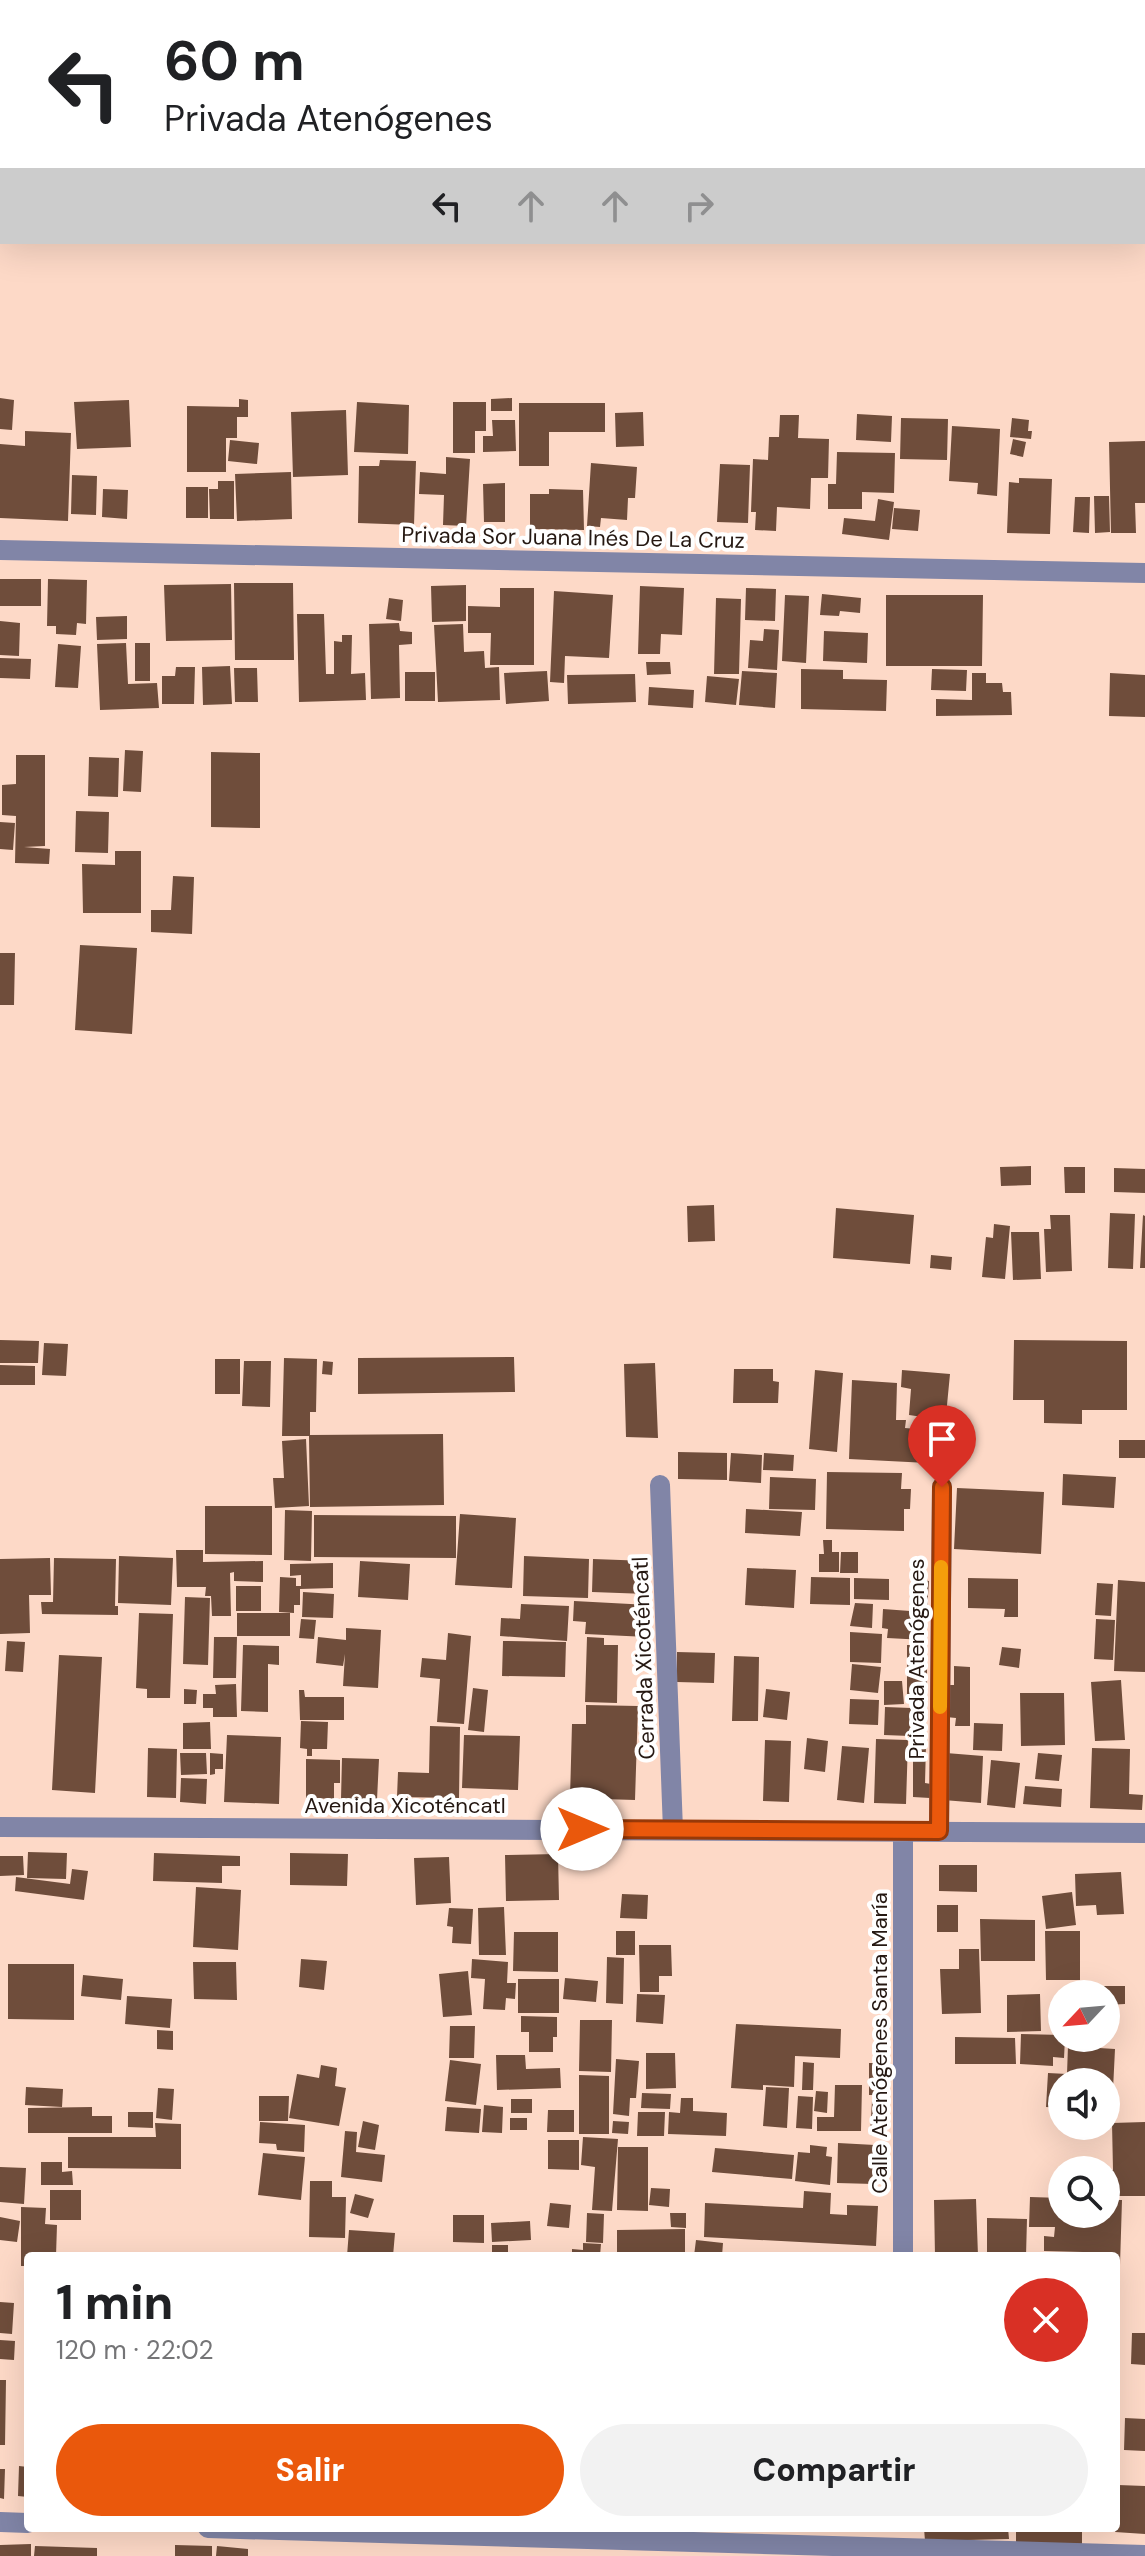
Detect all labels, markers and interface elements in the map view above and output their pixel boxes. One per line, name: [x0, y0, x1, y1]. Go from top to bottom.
text: 60 m: [164, 24, 305, 97]
icon: left: [32, 32, 136, 136]
text: Privada Atenógenes: [164, 95, 493, 142]
icon: left: [425, 184, 469, 228]
icon: ahead: [509, 184, 553, 228]
icon: ahead: [593, 184, 637, 228]
icon: right: [677, 184, 721, 228]
street label: Privada Sor Juana Inés De La Cruz: [401, 520, 745, 555]
pin: [908, 1405, 976, 1487]
icon: arrive: [920, 1417, 964, 1461]
street label: Cerrada Xicoténcatl: [625, 1556, 662, 1760]
street label: Privada Atenógenes: [902, 1558, 931, 1760]
position arrow: [540, 1787, 624, 1871]
street label: Avenida Xicoténcatl: [304, 1791, 506, 1820]
street label: Calle Atenógenes Santa María: [865, 1892, 894, 2194]
north arrow: [1048, 1980, 1120, 2052]
map controls: [1048, 1980, 1120, 2228]
button: sound: [1048, 2068, 1120, 2140]
button: search: [1048, 2156, 1120, 2228]
text: 1 min: [56, 2271, 173, 2334]
button: close: [1004, 2278, 1088, 2362]
text: 120 m · 22:02: [56, 2333, 213, 2367]
button: Salir: [56, 2424, 564, 2516]
button: Compartir: [580, 2424, 1088, 2516]

